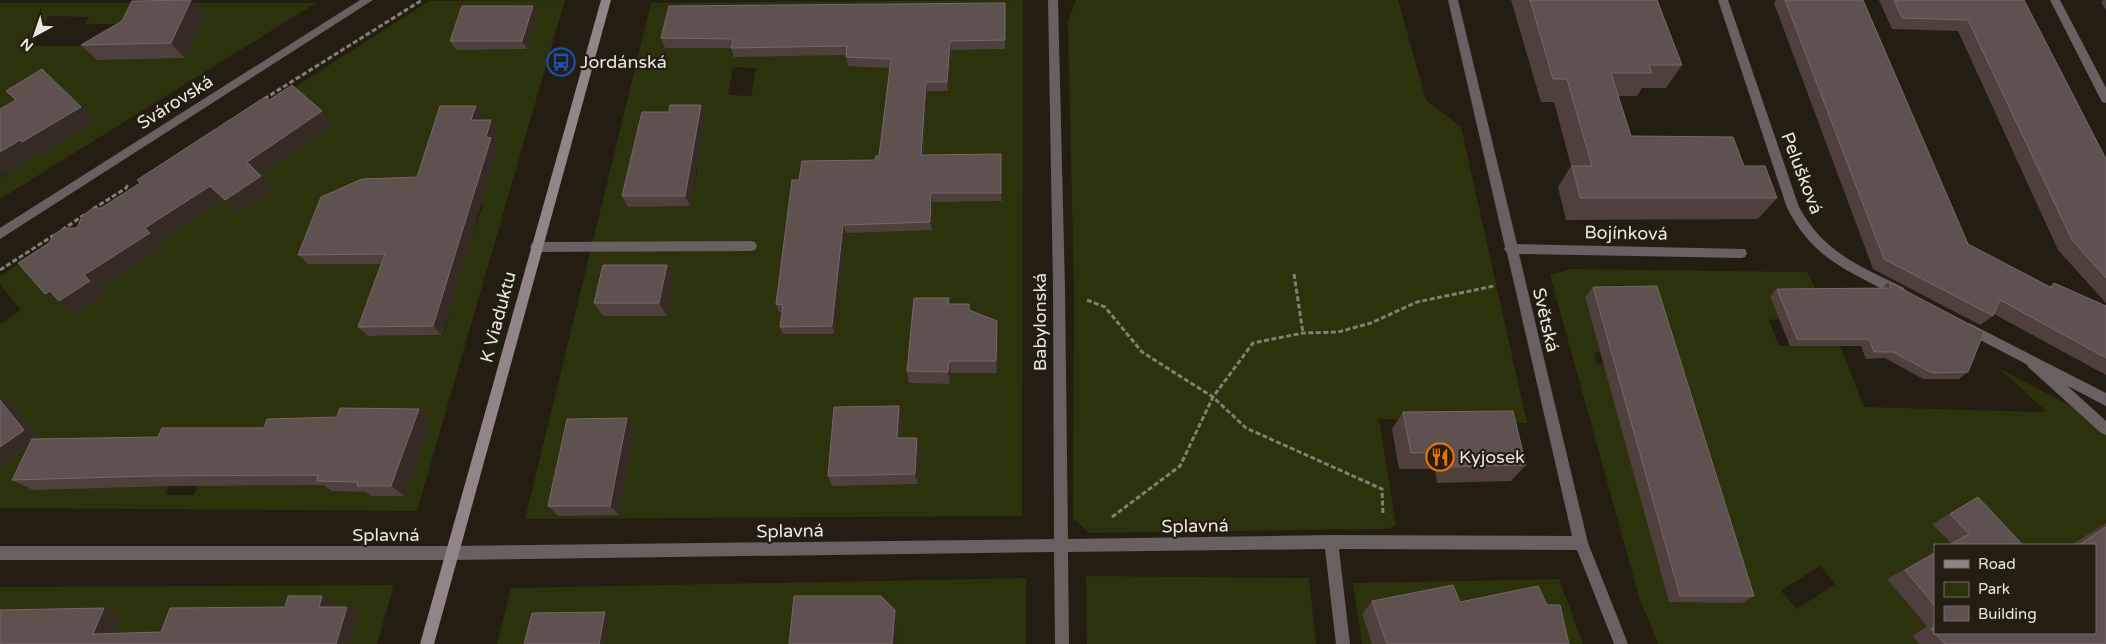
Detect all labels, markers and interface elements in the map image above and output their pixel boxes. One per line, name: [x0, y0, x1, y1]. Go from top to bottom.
north arrow: [10, 10, 60, 60]
text: N: [17, 34, 37, 55]
bus stop icon: Jordánská: [546, 47, 576, 77]
place label: Jordánská: [580, 51, 667, 73]
street label: Svárovská: [133, 70, 217, 134]
street label: Pelušková: [1776, 129, 1828, 217]
street label: Bojínková: [1584, 221, 1668, 245]
street label: K Viaduktu: [475, 269, 521, 365]
street label: Babylonská: [1029, 273, 1051, 371]
street label: Světská: [1528, 286, 1564, 354]
restaurant icon: Kyjosek: [1425, 442, 1455, 472]
place label: Kyjosek: [1459, 446, 1525, 468]
street label: Splavná: [1161, 514, 1229, 538]
street label: Splavná: [756, 519, 824, 543]
street label: Splavná: [352, 524, 420, 546]
legend: [1934, 544, 2096, 634]
text: Road: [1978, 555, 2016, 573]
text: Park: [1978, 580, 2010, 598]
text: Building: [1978, 605, 2037, 623]

